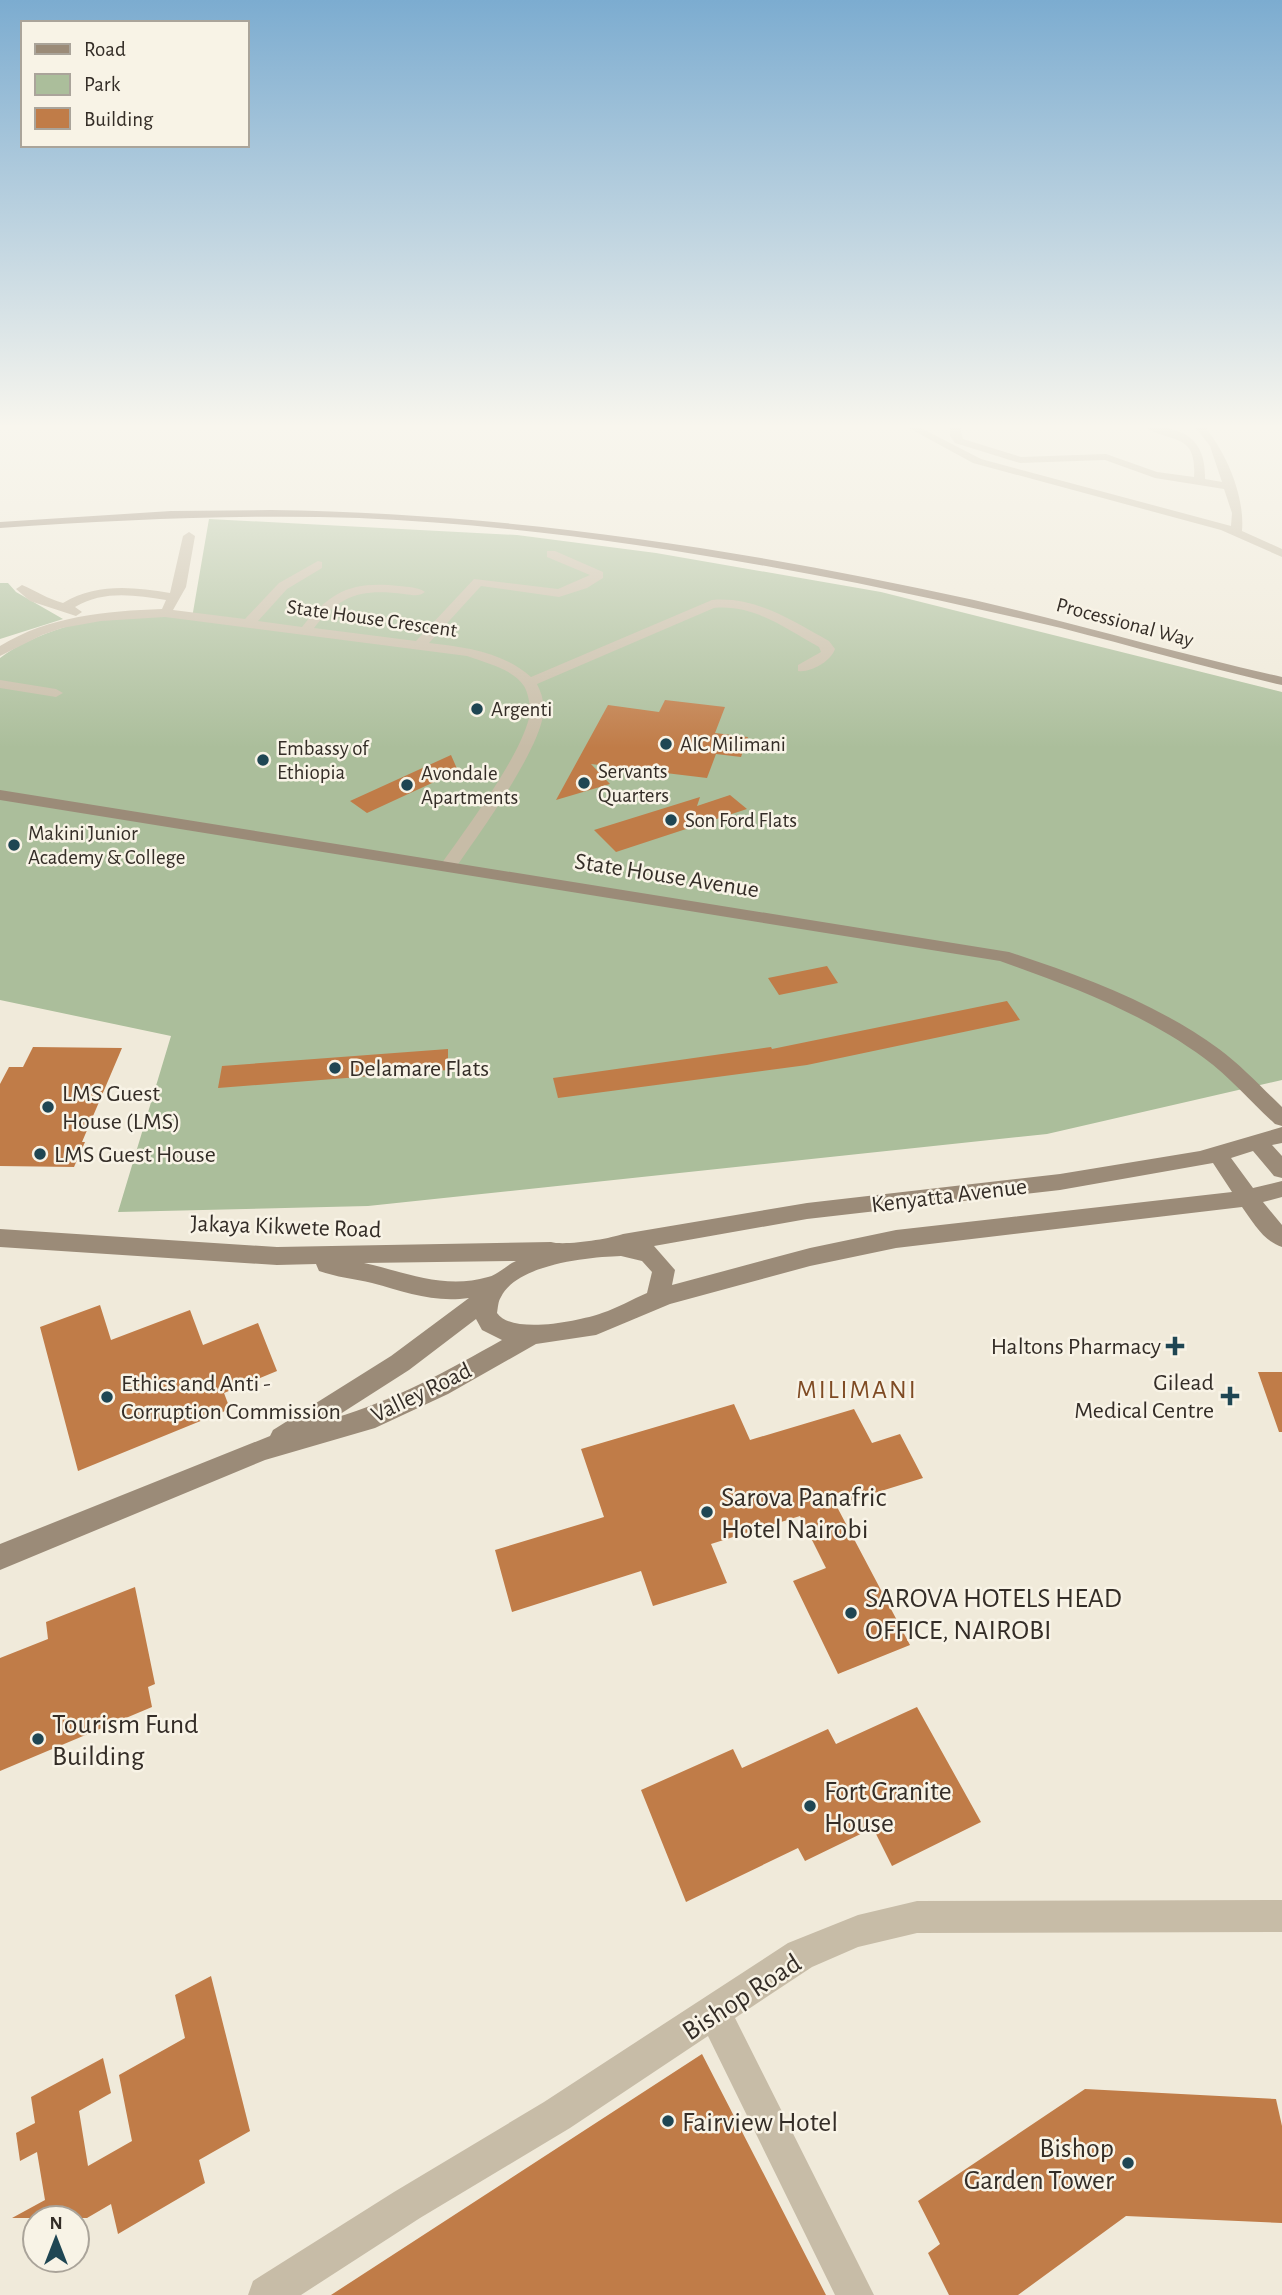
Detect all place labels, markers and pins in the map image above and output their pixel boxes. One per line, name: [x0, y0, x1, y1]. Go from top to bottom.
place label: Argenti: [491, 699, 552, 720]
marker: Argenti: [469, 701, 485, 717]
place label: AIC Milimani: [680, 734, 786, 755]
marker: AIC Milimani: [658, 736, 674, 752]
place label: Embassy of Ethiopia: [277, 738, 370, 783]
marker: Embassy of Ethiopia: [255, 752, 271, 768]
place label: Servants Quarters: [598, 761, 669, 806]
place label: Avondale Apartments: [421, 763, 518, 808]
marker: Servants Quarters: [576, 775, 592, 791]
marker: Avondale Apartments: [399, 777, 415, 793]
place label: Son Ford Flats: [685, 810, 797, 831]
marker: Son Ford Flats: [663, 812, 679, 828]
place label: Makini Junior Academy & College: [28, 823, 185, 868]
marker: Makini Junior Academy & College: [6, 837, 22, 853]
place label: Delamare Flats: [349, 1057, 489, 1081]
marker: Delamare Flats: [327, 1060, 343, 1076]
place label: LMS Guest House (LMS): [62, 1082, 180, 1134]
marker: LMS Guest House (LMS): [40, 1099, 56, 1115]
place label: LMS Guest House: [54, 1143, 216, 1167]
marker: LMS Guest House: [32, 1146, 48, 1162]
place label: Haltons Pharmacy: [991, 1335, 1161, 1359]
marker: Haltons Pharmacy: [1167, 1338, 1183, 1354]
place label: Gilead Medical Centre: [1074, 1371, 1214, 1423]
place label: Ethics and Anti - Corruption Commission: [121, 1372, 341, 1424]
marker: Gilead Medical Centre: [1220, 1386, 1240, 1406]
marker: Ethics and Anti - Corruption Commission: [99, 1389, 115, 1405]
place label: Sarova Panafric Hotel Nairobi: [721, 1484, 887, 1544]
marker: Sarova Panafric Hotel Nairobi: [699, 1504, 715, 1520]
place label: SAROVA HOTELS HEAD OFFICE, NAIROBI: [865, 1585, 1122, 1645]
marker: SAROVA HOTELS HEAD OFFICE, NAIROBI: [843, 1605, 859, 1621]
place label: Tourism Fund Building: [52, 1711, 199, 1771]
marker: Tourism Fund Building: [30, 1731, 46, 1747]
place label: Fort Granite House: [824, 1778, 952, 1838]
marker: Fort Granite House: [802, 1798, 818, 1814]
place label: Fairview Hotel: [682, 2109, 838, 2137]
marker: Fairview Hotel: [660, 2113, 676, 2129]
place label: Bishop Garden Tower: [964, 2135, 1114, 2195]
marker: Bishop Garden Tower: [1120, 2155, 1136, 2171]

